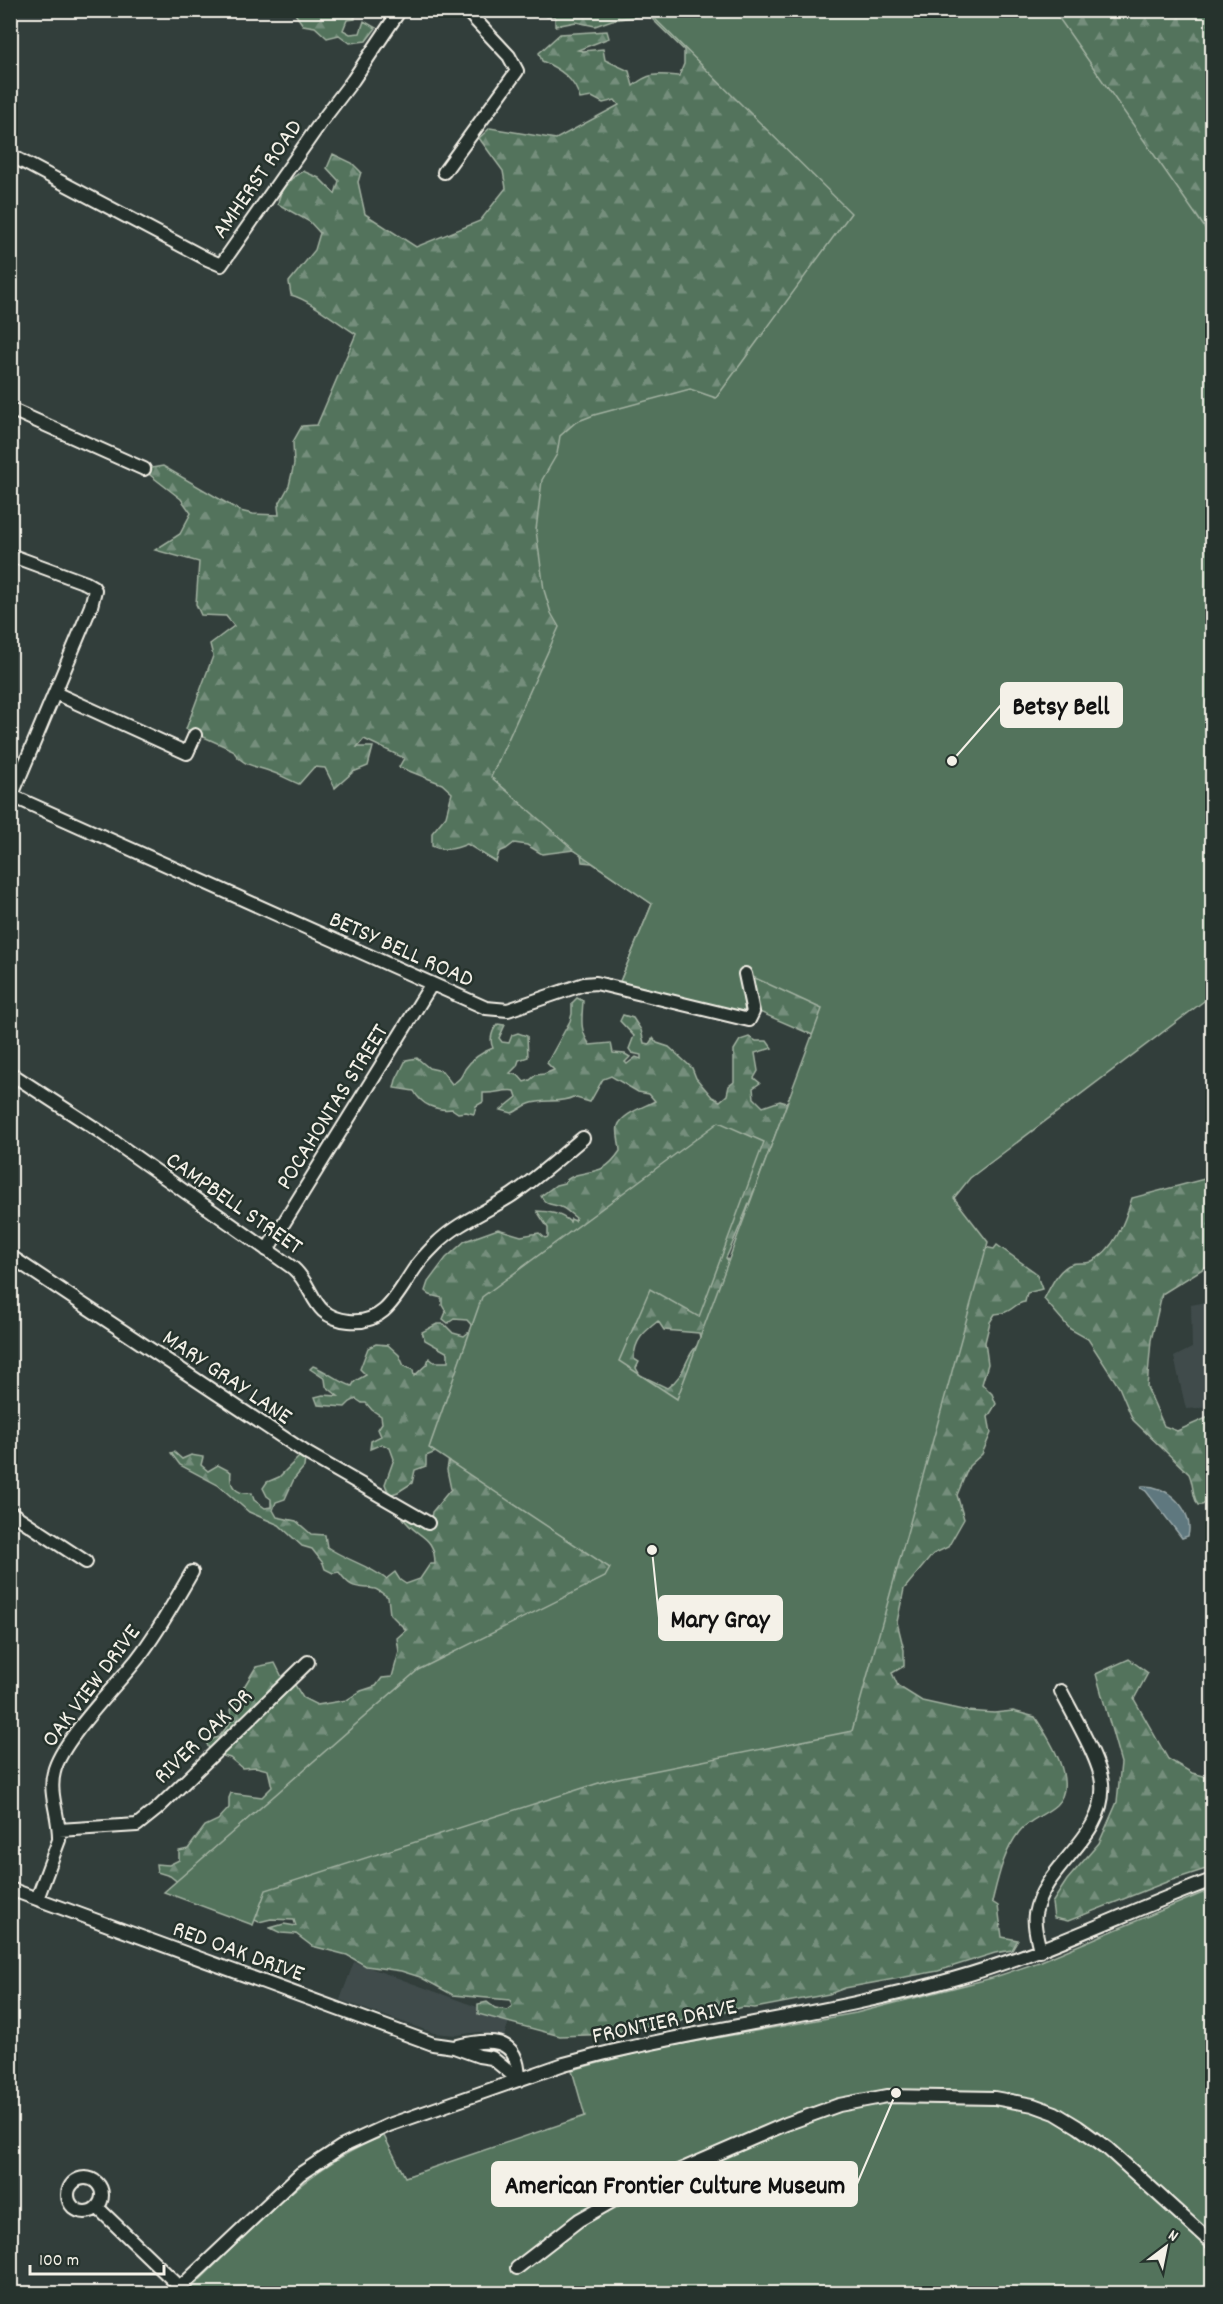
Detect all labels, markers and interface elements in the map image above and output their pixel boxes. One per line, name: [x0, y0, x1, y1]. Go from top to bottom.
street label: AMHERST ROAD: [205, 113, 312, 246]
callout: Betsy Bell: [1001, 683, 1122, 727]
text: Betsy Bell: [1013, 690, 1110, 727]
street label: BETSY BELL ROAD: [323, 904, 479, 998]
street label: POCAHONTAS STREET: [269, 1018, 398, 1197]
street label: CAMPBELL STREET: [158, 1144, 309, 1265]
street label: MARY GRAY LANE: [155, 1322, 298, 1435]
callout: Mary Gray: [659, 1596, 782, 1640]
text: Mary Gray: [670, 1603, 771, 1640]
street label: OAK VIEW DRIVE: [35, 1618, 150, 1756]
street label: RIVER OAK DR: [147, 1681, 261, 1793]
street label: RED OAK DRIVE: [167, 1913, 309, 1992]
street label: FRONTIER DRIVE: [589, 1991, 740, 2055]
callout: American Frontier Culture Museum: [492, 2162, 857, 2206]
text: American Frontier Culture Museum: [505, 2169, 845, 2206]
north arrow: [1136, 2217, 1196, 2277]
text: N: [1163, 2225, 1182, 2248]
scale bar: [30, 2238, 164, 2276]
text: 100 m: [39, 2249, 79, 2274]

